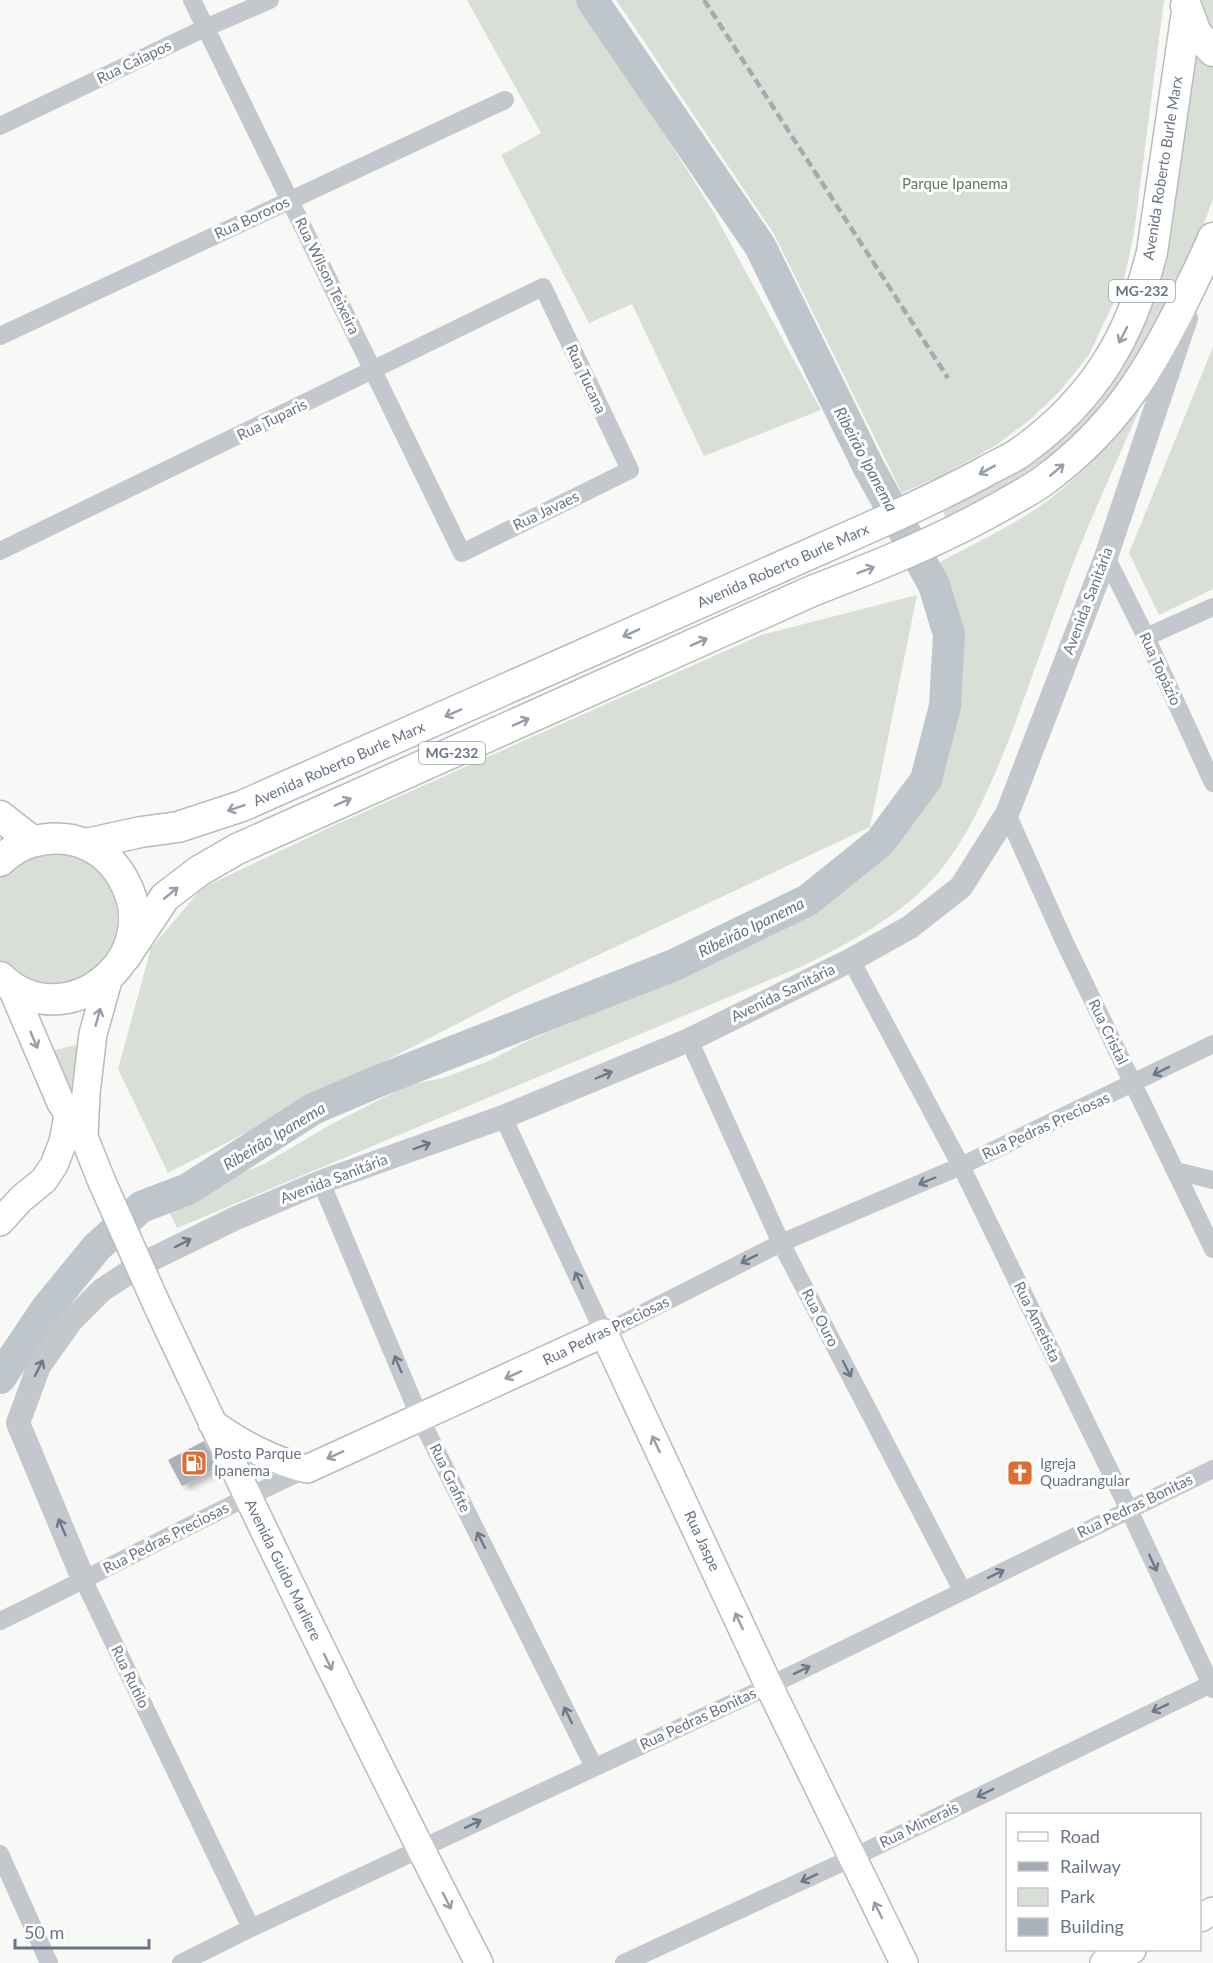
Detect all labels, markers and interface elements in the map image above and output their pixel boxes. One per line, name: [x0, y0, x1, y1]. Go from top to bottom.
street label: Rua Caiapos: [93, 35, 174, 87]
street label: Avenida Roberto Burle Marx: [1139, 74, 1186, 261]
park label: Parque Ipanema: [902, 174, 1008, 192]
street label: Rua Bororos: [211, 192, 292, 242]
street label: Rua Wilson Teixeira: [292, 214, 364, 337]
road number: MG-232: [1109, 280, 1175, 302]
one-way arrow: [1117, 326, 1129, 343]
street label: Rua Tucana: [563, 341, 611, 416]
street label: Rua Tuparis: [234, 394, 309, 444]
water label: Ribeirão Ipanema: [831, 403, 902, 514]
one-way arrow: [1049, 463, 1064, 477]
one-way arrow: [979, 465, 997, 476]
street label: Rua Javaes: [510, 486, 581, 534]
street label: Avenida Roberto Burle Marx: [694, 519, 872, 611]
street label: Avenida Sanitária: [1058, 544, 1116, 657]
one-way arrow: [856, 564, 875, 575]
one-way arrow: [622, 628, 641, 639]
street label: Rua Topázio: [1136, 629, 1186, 708]
one-way arrow: [689, 636, 707, 647]
one-way arrow: [445, 708, 463, 719]
one-way arrow: [511, 716, 529, 727]
street label: Avenida Roberto Burle Marx: [250, 717, 428, 809]
road number: MG-232: [419, 742, 485, 764]
one-way arrow: [334, 796, 352, 807]
one-way arrow: [227, 803, 246, 814]
one-way arrow: [163, 886, 179, 899]
water label: Ribeirão Ipanema: [695, 893, 807, 960]
street label: Avenida Sanitária: [728, 959, 838, 1025]
street label: Rua Cristal: [1085, 996, 1132, 1067]
one-way arrow: [93, 1008, 104, 1027]
one-way arrow: [28, 1030, 40, 1048]
one-way arrow: [1152, 1065, 1170, 1077]
one-way arrow: [594, 1069, 612, 1080]
street label: Rua Pedras Preciosas: [979, 1088, 1112, 1163]
water label: Ribeirão Ipanema: [219, 1098, 328, 1173]
one-way arrow: [412, 1140, 431, 1151]
street label: Avenida Sanitária: [277, 1149, 390, 1207]
one-way arrow: [919, 1175, 937, 1187]
one-way arrow: [174, 1237, 191, 1249]
one-way arrow: [740, 1254, 758, 1266]
one-way arrow: [573, 1272, 585, 1290]
street label: Rua Ametista: [1011, 1278, 1065, 1365]
street label: Rua Ouro: [799, 1286, 843, 1350]
street label: Rua Pedras Preciosas: [539, 1292, 672, 1369]
one-way arrow: [392, 1355, 403, 1374]
one-way arrow: [34, 1360, 46, 1378]
one-way arrow: [842, 1360, 853, 1378]
one-way arrow: [504, 1370, 522, 1382]
one-way arrow: [650, 1436, 662, 1454]
street label: Rua Grafite: [427, 1440, 475, 1515]
place label: Posto Parque Ipanema: [214, 1444, 301, 1479]
fuel station icon: Posto Parque Ipanema: [179, 1448, 209, 1478]
one-way arrow: [326, 1451, 344, 1462]
place label: Igreja Quadrangular: [1040, 1454, 1130, 1489]
church icon: Igreja Quadrangular: [1005, 1458, 1035, 1488]
street label: Rua Pedras Bonitas: [1074, 1469, 1195, 1541]
street label: Avenida Guido Marliere: [242, 1496, 326, 1643]
street label: Rua Pedras Preciosas: [100, 1498, 231, 1577]
street label: Rua Jaspe: [681, 1507, 725, 1574]
one-way arrow: [55, 1518, 67, 1536]
one-way arrow: [475, 1532, 486, 1550]
one-way arrow: [1148, 1553, 1159, 1571]
one-way arrow: [986, 1568, 1004, 1579]
one-way arrow: [733, 1613, 745, 1631]
street label: Rua Rutilo: [108, 1642, 154, 1711]
one-way arrow: [323, 1652, 335, 1670]
one-way arrow: [793, 1663, 811, 1675]
street label: Rua Pedras Bonitas: [637, 1683, 759, 1753]
one-way arrow: [1152, 1703, 1170, 1715]
one-way arrow: [561, 1706, 573, 1724]
one-way arrow: [976, 1788, 994, 1800]
street label: Rua Minerais: [876, 1797, 961, 1851]
legend: [1006, 1813, 1201, 1951]
one-way arrow: [464, 1818, 482, 1830]
text: Road: [1060, 1825, 1100, 1847]
text: Railway: [1060, 1855, 1121, 1877]
one-way arrow: [801, 1872, 819, 1884]
text: Park: [1060, 1885, 1096, 1907]
one-way arrow: [441, 1892, 453, 1909]
one-way arrow: [872, 1902, 883, 1920]
scale bar: [15, 1912, 148, 1950]
text: Building: [1060, 1915, 1124, 1937]
text: 50 m: [24, 1921, 64, 1943]

